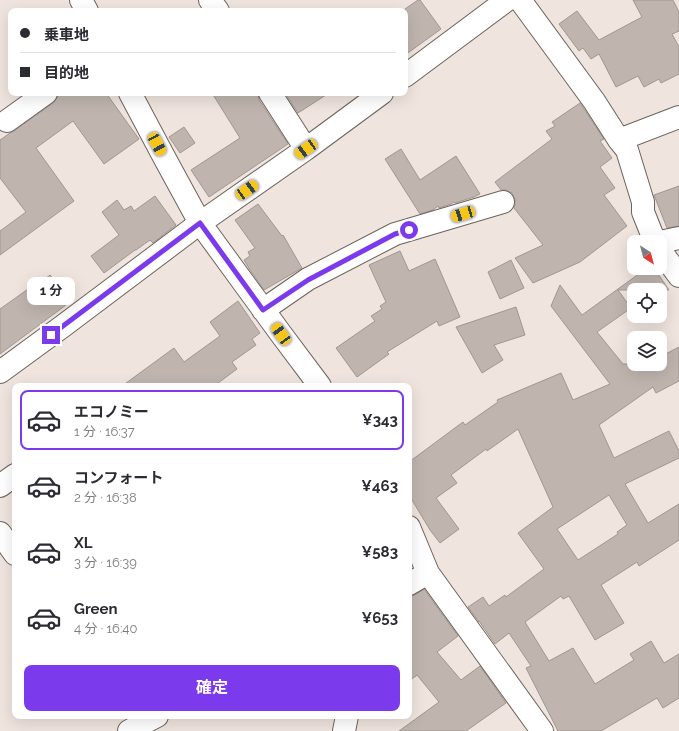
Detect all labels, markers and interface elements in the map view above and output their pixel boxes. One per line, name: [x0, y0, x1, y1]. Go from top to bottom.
text: 乗車地: [44, 26, 89, 44]
text: 目的地: [44, 64, 89, 82]
car: [146, 131, 168, 157]
car: [293, 137, 319, 161]
car: [234, 178, 260, 202]
car: [450, 205, 476, 223]
route start: [400, 221, 418, 239]
north arrow: [627, 235, 667, 275]
map controls: [627, 235, 667, 371]
callout: 1 分: [27, 277, 75, 305]
text: 1 分: [40, 283, 62, 298]
button: locate: [627, 283, 667, 323]
car: [269, 321, 293, 347]
route end: [42, 326, 60, 344]
button: layers: [627, 331, 667, 371]
icon: car: [26, 402, 62, 438]
text: エコノミー: [74, 403, 149, 421]
text: ¥343: [362, 411, 398, 429]
text: 1 分 · 16:37: [74, 424, 135, 439]
icon: car: [26, 468, 62, 504]
text: コンフォート: [74, 469, 164, 487]
text: ¥463: [361, 477, 398, 495]
text: 2 分 · 16:38: [74, 490, 137, 505]
icon: car: [26, 534, 62, 570]
text: XL: [74, 534, 92, 552]
text: ¥583: [362, 543, 398, 561]
text: 3 分 · 16:39: [74, 555, 137, 570]
icon: car: [26, 600, 62, 636]
text: Green: [74, 600, 118, 618]
text: ¥653: [362, 609, 398, 627]
text: 4 分 · 16:40: [74, 621, 137, 636]
button: 確定: [24, 665, 400, 711]

